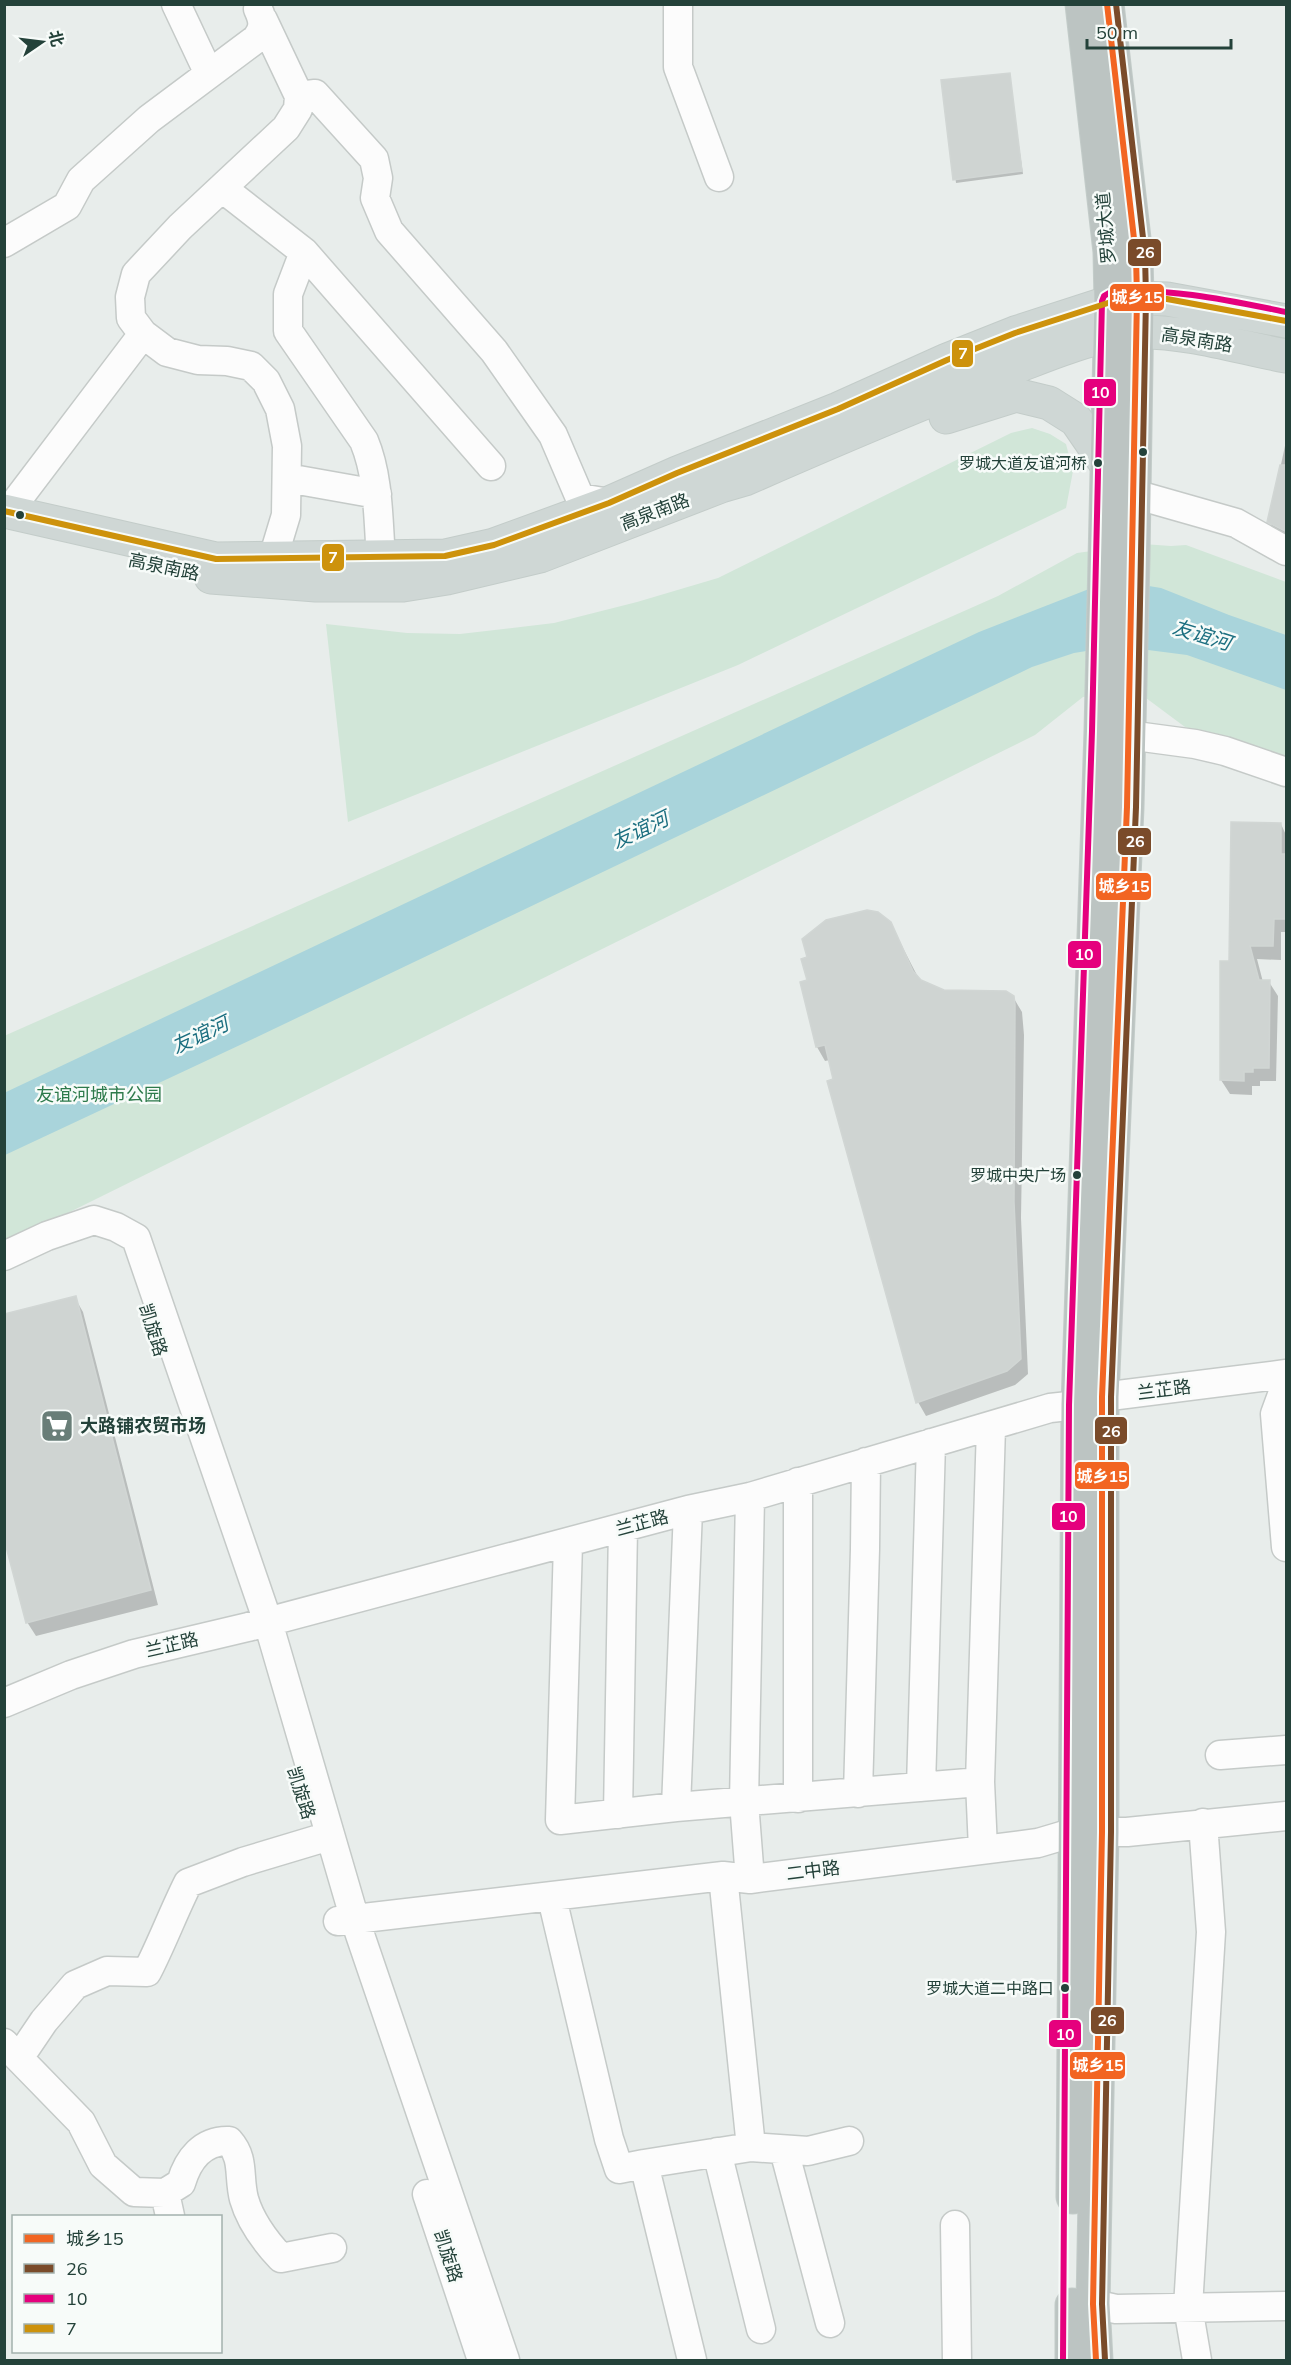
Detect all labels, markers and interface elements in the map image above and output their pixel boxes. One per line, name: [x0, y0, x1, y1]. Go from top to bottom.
north arrow: [12, 12, 72, 72]
scale bar: [1087, 12, 1231, 50]
text: 50 m: [1096, 21, 1138, 44]
text: 北: [45, 28, 68, 49]
street label: 罗城大道: [1091, 191, 1120, 265]
line badge: 26: [1127, 238, 1162, 267]
text: 26: [1135, 242, 1155, 262]
line badge: 城乡15: [1109, 283, 1165, 312]
text: 城乡15: [1111, 287, 1163, 307]
street label: 高泉南路: [1160, 323, 1234, 356]
line badge: 7: [951, 339, 974, 368]
text: 7: [958, 343, 968, 363]
line badge: 10: [1083, 378, 1117, 407]
text: 10: [1090, 382, 1110, 402]
unlabelled marker: [1137, 446, 1149, 458]
place label: 罗城大道友谊河桥: [959, 453, 1087, 473]
marker: 罗城大道友谊河桥: [1092, 457, 1104, 469]
street label: 高泉南路: [617, 488, 693, 535]
unlabelled marker: [14, 509, 26, 521]
line badge: 7: [321, 543, 345, 572]
text: 7: [328, 547, 338, 567]
street label: 高泉南路: [126, 548, 202, 585]
water label: 友谊河: [1170, 614, 1238, 656]
water label: 友谊河: [607, 804, 676, 854]
line badge: 26: [1117, 827, 1152, 856]
text: 26: [1125, 831, 1145, 851]
line badge: 城乡15: [1095, 872, 1152, 901]
text: 城乡15: [1098, 876, 1150, 896]
line badge: 10: [1067, 940, 1102, 969]
text: 10: [1074, 944, 1094, 964]
water label: 友谊河: [167, 1009, 236, 1059]
park label: 友谊河城市公园: [36, 1083, 162, 1106]
place label: 罗城中央广场: [970, 1165, 1066, 1185]
marker: 罗城中央广场: [1071, 1169, 1083, 1181]
street label: 凯旋路: [134, 1301, 173, 1359]
street label: 兰芷路: [1136, 1375, 1192, 1404]
supermarket icon: 大路铺农贸市场: [39, 1408, 75, 1444]
place label: 大路铺农贸市场: [80, 1414, 206, 1437]
line badge: 26: [1094, 1416, 1128, 1445]
text: 26: [1101, 1421, 1121, 1441]
line badge: 城乡15: [1074, 1461, 1130, 1490]
text: 城乡15: [1076, 1466, 1128, 1486]
line badge: 10: [1051, 1502, 1086, 1531]
street label: 兰芷路: [613, 1504, 671, 1541]
text: 10: [1058, 1506, 1078, 1526]
street label: 兰芷路: [143, 1627, 201, 1662]
street label: 凯旋路: [282, 1764, 321, 1822]
street label: 二中路: [785, 1856, 841, 1885]
place label: 罗城大道二中路口: [926, 1978, 1054, 1998]
marker: 罗城大道二中路口: [1059, 1982, 1071, 1994]
line badge: 26: [1090, 2006, 1125, 2035]
text: 26: [1097, 2010, 1117, 2030]
line badge: 10: [1048, 2019, 1082, 2048]
text: 10: [1055, 2024, 1075, 2044]
line badge: 城乡15: [1069, 2051, 1126, 2080]
text: 城乡15: [1072, 2055, 1124, 2075]
legend: [12, 2215, 222, 2353]
text: 城乡15: [66, 2227, 124, 2250]
street label: 凯旋路: [429, 2227, 468, 2285]
text: 26: [66, 2257, 88, 2280]
text: 10: [66, 2287, 88, 2310]
text: 7: [66, 2317, 77, 2340]

